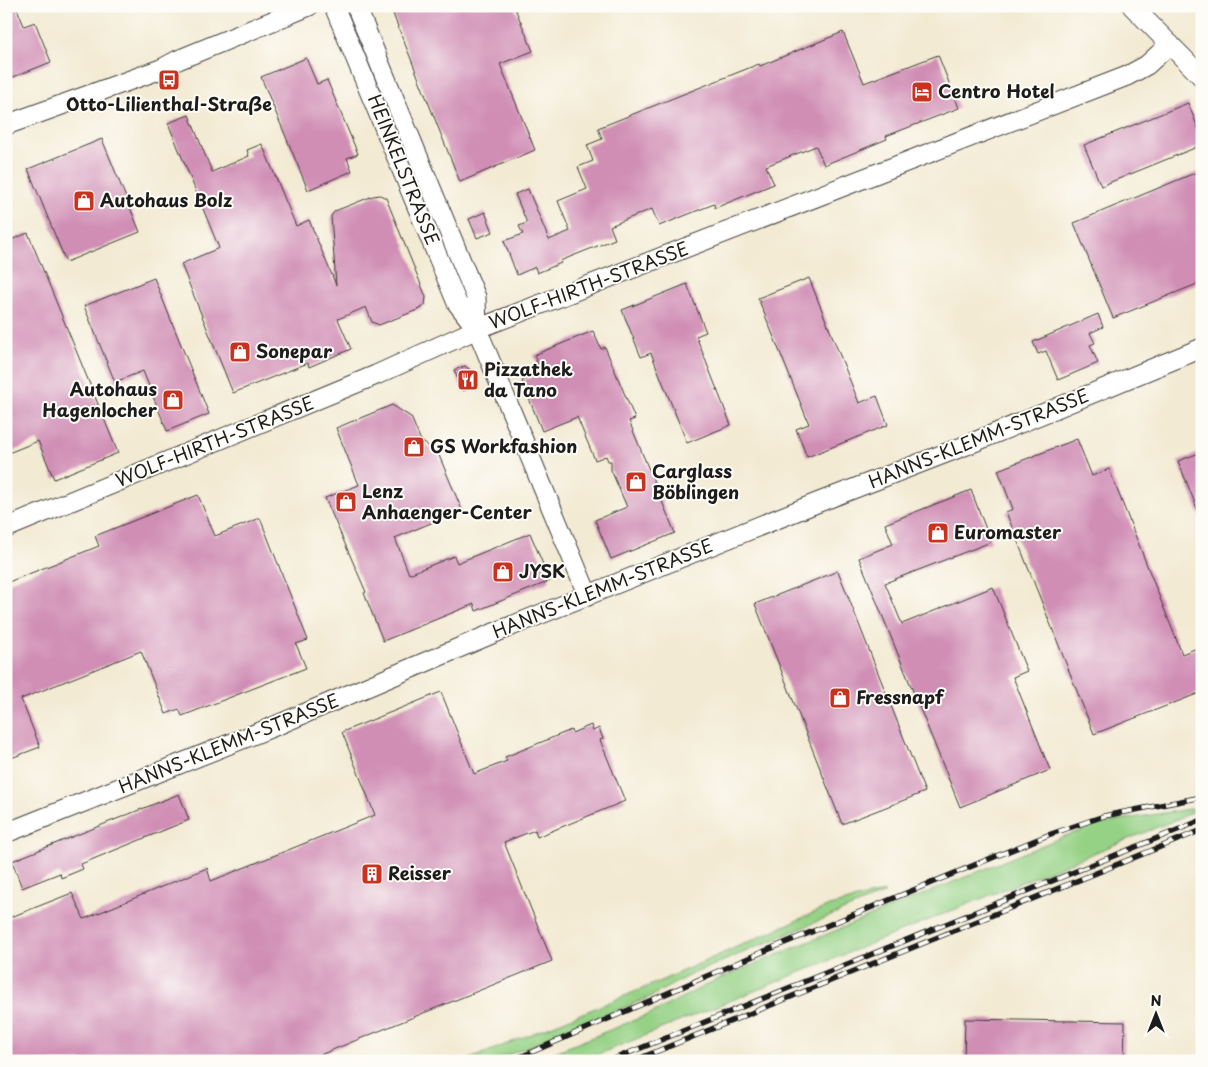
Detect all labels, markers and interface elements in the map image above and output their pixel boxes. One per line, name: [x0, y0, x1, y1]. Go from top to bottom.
bus stop icon: Otto-Lilienthal-Straße: [157, 68, 181, 92]
place label: Centro Hotel: [938, 77, 1055, 104]
hotel icon: Centro Hotel: [910, 80, 934, 104]
place label: Otto-Lilienthal-Straße: [66, 90, 272, 117]
street label: HEINKELSTRASSE: [362, 90, 447, 249]
place label: Autohaus Bolz: [100, 186, 232, 213]
shop icon: Autohaus Bolz: [72, 189, 96, 213]
street label: WOLF-HIRTH-STRASSE: [485, 234, 692, 335]
place label: Sonepar: [256, 337, 333, 364]
shop icon: Sonepar: [228, 340, 252, 364]
place label: Pizzathek da Tano: [484, 355, 573, 403]
restaurant icon: Pizzathek da Tano: [456, 368, 480, 392]
place label: Autohaus Hagenlocher: [42, 375, 158, 423]
street label: HANNS-KLEMM-STRASSE: [864, 381, 1093, 494]
street label: WOLF-HIRTH-STRASSE: [111, 388, 318, 493]
shop icon: Autohaus Hagenlocher: [161, 388, 185, 412]
place label: GS Workfashion: [430, 432, 577, 459]
shop icon: GS Workfashion: [402, 435, 426, 459]
place label: Carglass Böblingen: [652, 457, 739, 505]
shop icon: Carglass Böblingen: [624, 470, 648, 494]
place label: Lenz Anhaenger-Center: [362, 477, 533, 525]
shop icon: Lenz Anhaenger-Center: [334, 490, 358, 514]
place label: Euromaster: [954, 518, 1062, 545]
shop icon: Euromaster: [926, 521, 950, 545]
street label: HANNS-KLEMM-STRASSE: [488, 531, 717, 644]
place label: JYSK: [519, 557, 565, 584]
shop icon: JYSK: [491, 560, 515, 584]
place label: Fressnapf: [856, 683, 945, 710]
street label: HANNS-KLEMM-STRASSE: [114, 686, 343, 799]
shop icon: Fressnapf: [828, 686, 852, 710]
place label: Reisser: [388, 859, 452, 886]
building icon: Reisser: [360, 862, 384, 886]
north arrow: [1130, 990, 1180, 1040]
text: N: [1150, 990, 1162, 1011]

